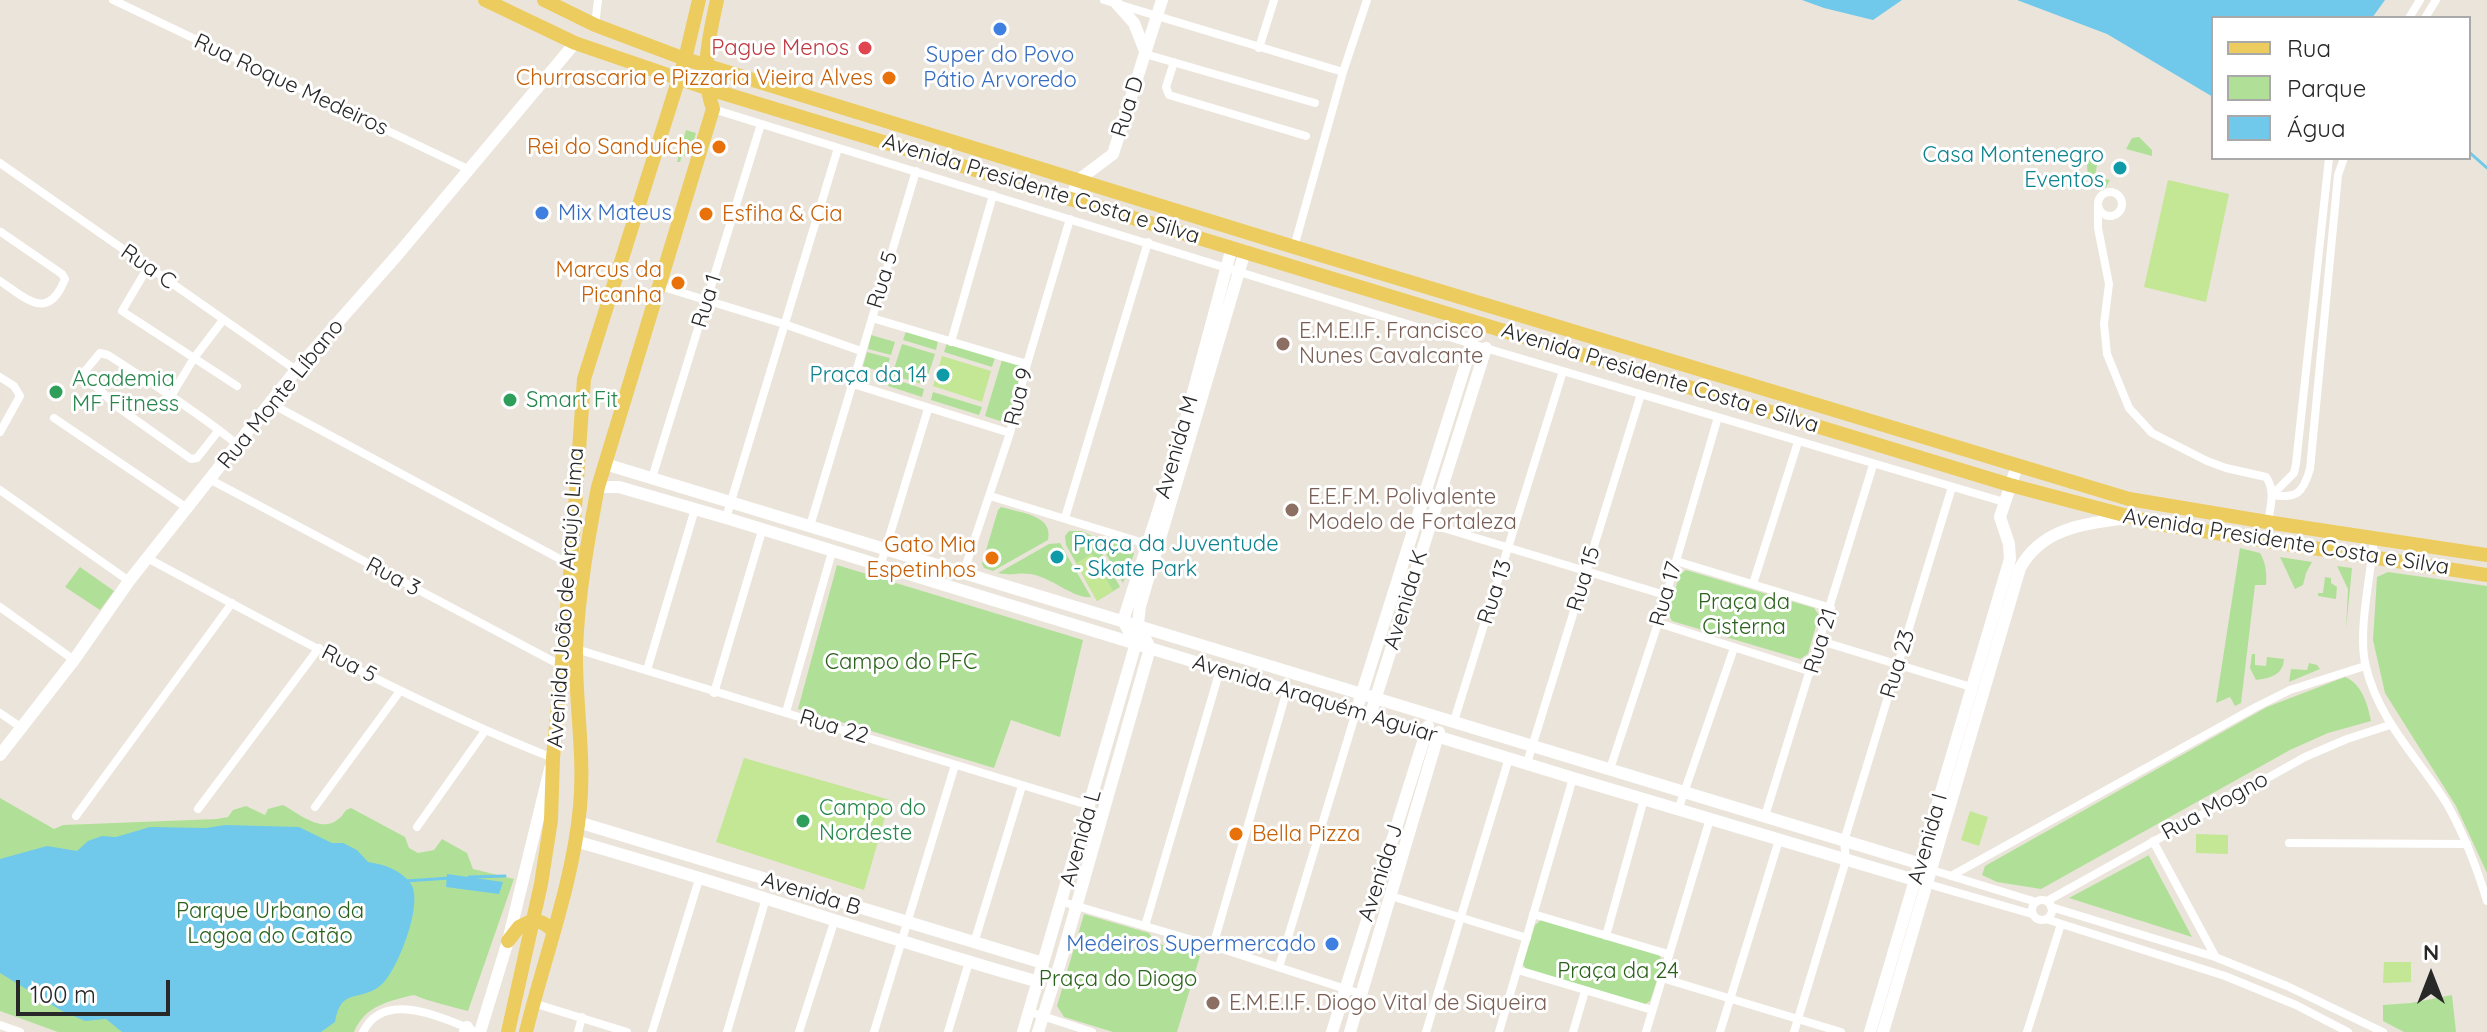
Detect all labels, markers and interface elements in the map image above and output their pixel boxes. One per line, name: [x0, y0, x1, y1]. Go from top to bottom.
legend: [2211, 16, 2471, 160]
marker: Super do Povo Pátio Arvoredo: [991, 20, 1009, 38]
street label: Rua Roque Medeiros: [190, 28, 392, 142]
text: Rua: [2287, 33, 2331, 63]
place label: Pague Menos: [711, 35, 849, 61]
marker: Pague Menos: [856, 39, 874, 57]
place label: Super do Povo Pátio Arvoredo: [923, 42, 1077, 94]
place label: Churrascaria e Pizzaria Vieira Alves: [516, 65, 873, 91]
marker: Churrascaria e Pizzaria Vieira Alves: [880, 69, 898, 87]
street label: Rua D: [1106, 73, 1150, 141]
text: Parque: [2287, 73, 2366, 103]
text: Água: [2287, 113, 2346, 143]
street label: Avenida Presidente Costa e Silva: [879, 128, 1203, 250]
place label: Rei do Sanduíche: [527, 134, 703, 160]
marker: Rei do Sanduíche: [710, 138, 728, 156]
place label: Casa Montenegro Eventos: [1922, 142, 2104, 194]
marker: Casa Montenegro Eventos: [2111, 159, 2129, 177]
place label: Mix Mateus: [558, 200, 672, 226]
place label: Esfiha & Cia: [722, 201, 843, 227]
marker: Mix Mateus: [533, 204, 551, 222]
marker: Esfiha & Cia: [697, 205, 715, 223]
street label: Rua C: [116, 239, 180, 295]
street label: Rua 5: [862, 248, 904, 312]
place label: Marcus da Picanha: [556, 257, 662, 308]
street label: Rua 1: [686, 271, 728, 331]
marker: Marcus da Picanha: [669, 274, 687, 292]
street label: Rua Monte Líbano: [212, 314, 350, 474]
street label: Avenida Presidente Costa e Silva: [1498, 317, 1822, 439]
place label: E.M.E.I.F. Francisco Nunes Cavalcante: [1299, 318, 1484, 370]
marker: E.M.E.I.F. Francisco Nunes Cavalcante: [1274, 335, 1292, 353]
place label: Praça da 14: [810, 362, 927, 388]
street label: Rua 9: [999, 365, 1039, 429]
place label: Academia MF Fitness: [72, 366, 179, 418]
marker: Praça da 14: [934, 366, 952, 384]
marker: Academia MF Fitness: [47, 383, 65, 401]
place label: Smart Fit: [526, 387, 618, 413]
marker: Smart Fit: [501, 391, 519, 409]
street label: Avenida M: [1150, 392, 1204, 502]
street label: Avenida João de Araújo Lima: [542, 447, 590, 749]
place label: E.E.F.M. Polivalente Modelo de Fortaleza: [1308, 484, 1517, 536]
marker: E.E.F.M. Polivalente Modelo de Fortaleza: [1283, 501, 1301, 519]
street label: Avenida Presidente Costa e Silva: [2121, 503, 2451, 581]
place label: Praça da Juventude - Skate Park: [1073, 531, 1279, 582]
place label: Gato Mia Espetinhos: [866, 532, 976, 584]
street label: Rua 15: [1562, 543, 1606, 615]
street label: Avenida K: [1378, 547, 1434, 653]
marker: Praça da Juventude - Skate Park: [1048, 548, 1066, 566]
marker: Gato Mia Espetinhos: [983, 549, 1001, 567]
street label: Rua 3: [361, 552, 425, 602]
street label: Rua 13: [1472, 557, 1518, 627]
street label: Rua 17: [1644, 559, 1688, 629]
park label: Praça da Cisterna: [1698, 589, 1790, 640]
street label: Rua 21: [1799, 605, 1843, 677]
street label: Rua 23: [1875, 627, 1921, 701]
street label: Rua 5: [317, 639, 381, 689]
park label: Campo do PFC: [825, 649, 977, 675]
street label: Avenida Araquém Aguiar: [1189, 649, 1441, 749]
street label: Rua 22: [796, 704, 872, 750]
street label: Rua Mogno: [2157, 766, 2273, 846]
street label: Avenida L: [1055, 787, 1107, 889]
street label: Avenida I: [1902, 791, 1954, 887]
place label: Campo do Nordeste: [819, 795, 926, 846]
marker: Campo do Nordeste: [794, 812, 812, 830]
place label: Bella Pizza: [1252, 821, 1360, 847]
street label: Avenida J: [1353, 821, 1409, 925]
marker: Bella Pizza: [1227, 825, 1245, 843]
street label: Avenida B: [758, 866, 864, 922]
park label: Parque Urbano da Lagoa do Catão: [176, 898, 364, 950]
place label: Medeiros Supermercado: [1066, 931, 1316, 957]
marker: Medeiros Supermercado: [1323, 935, 1341, 953]
north arrow: [2391, 936, 2471, 1016]
text: N: [2423, 938, 2439, 966]
park label: Praça da 24: [1557, 958, 1679, 984]
scale bar: [20, 964, 174, 1014]
park label: Praça do Diogo: [1039, 966, 1197, 992]
text: 100 m: [30, 979, 96, 1009]
place label: E.M.E.I.F. Diogo Vital de Siqueira: [1229, 990, 1547, 1016]
marker: E.M.E.I.F. Diogo Vital de Siqueira: [1204, 994, 1222, 1012]

